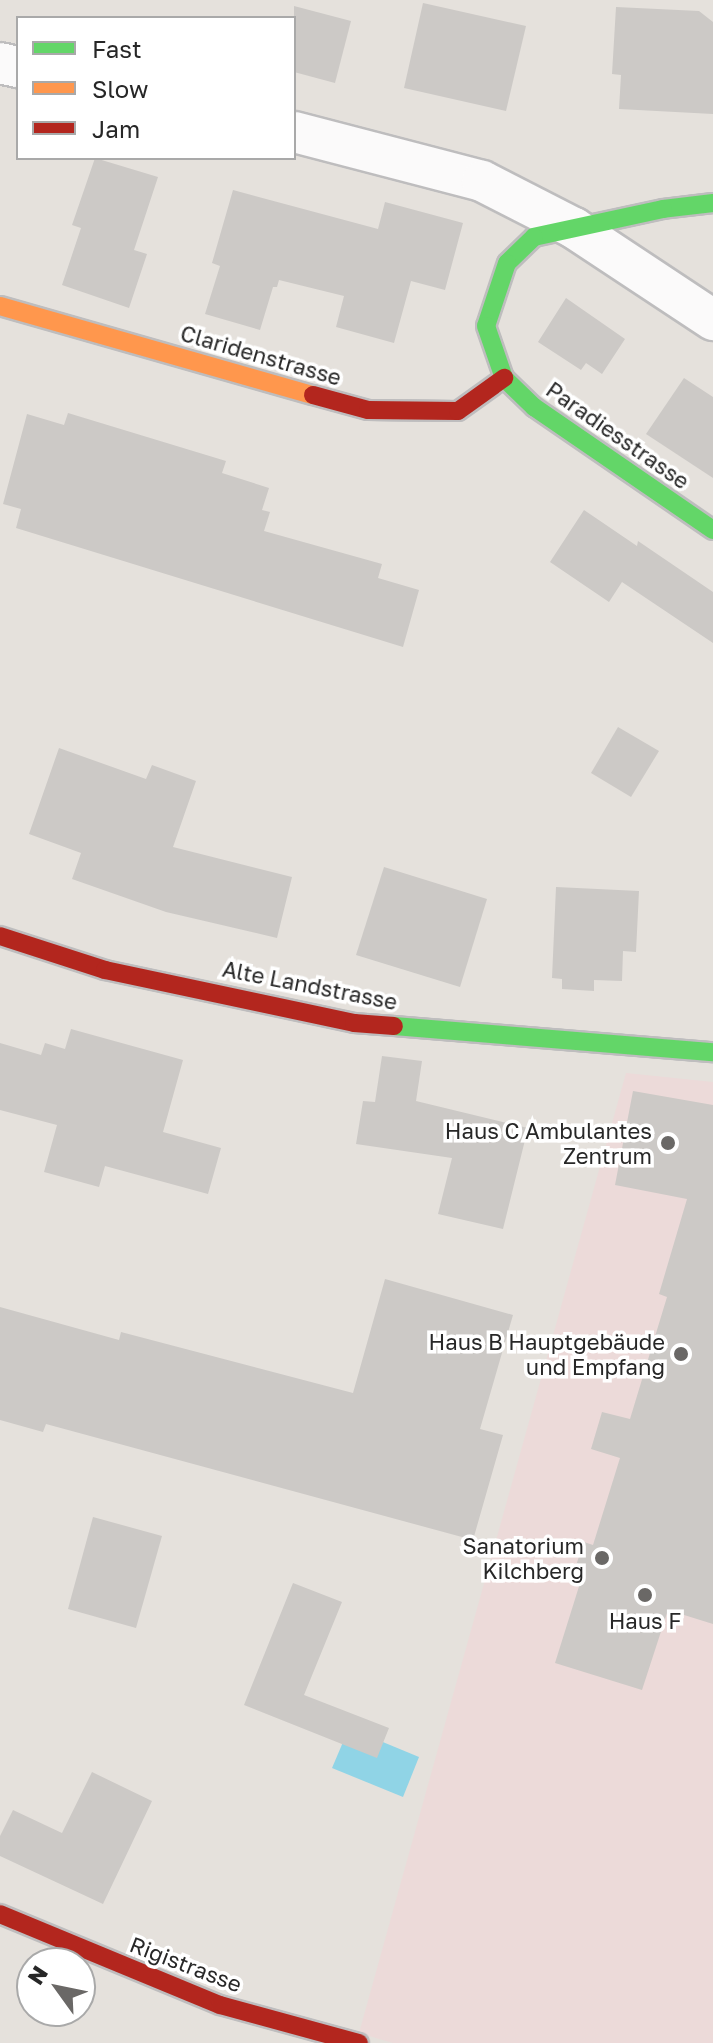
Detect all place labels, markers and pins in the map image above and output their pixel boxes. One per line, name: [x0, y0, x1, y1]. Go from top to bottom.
place label: Haus C Ambulantes Zentrum: [445, 1117, 652, 1168]
marker: Haus C Ambulantes Zentrum: [659, 1134, 677, 1152]
place label: Haus B Hauptgebäude und Empfang: [429, 1328, 665, 1380]
marker: Haus B Hauptgebäude und Empfang: [672, 1345, 690, 1363]
place label: Sanatorium Kilchberg: [462, 1532, 584, 1584]
marker: Sanatorium Kilchberg: [591, 1547, 613, 1569]
marker: Haus F: [636, 1586, 654, 1604]
place label: Haus F: [609, 1608, 681, 1634]

